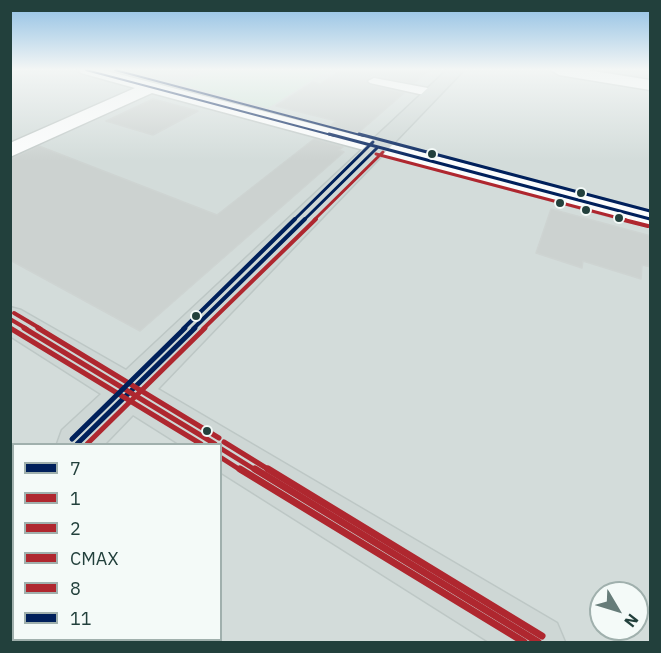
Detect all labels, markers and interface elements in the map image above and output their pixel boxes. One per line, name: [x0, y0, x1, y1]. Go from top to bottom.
unlabelled marker: [426, 148, 438, 160]
unlabelled marker: [575, 187, 587, 199]
unlabelled marker: [554, 197, 566, 209]
unlabelled marker: [580, 204, 592, 216]
unlabelled marker: [613, 212, 625, 224]
unlabelled marker: [190, 310, 202, 322]
unlabelled marker: [201, 425, 213, 437]
legend: [12, 443, 222, 641]
text: 7: [70, 457, 81, 480]
text: 1: [70, 487, 81, 510]
text: 2: [70, 517, 81, 540]
text: CMAX: [70, 547, 118, 570]
text: 8: [70, 577, 81, 600]
north arrow: [589, 581, 649, 641]
text: 11: [70, 607, 92, 630]
text: N: [620, 610, 643, 632]

